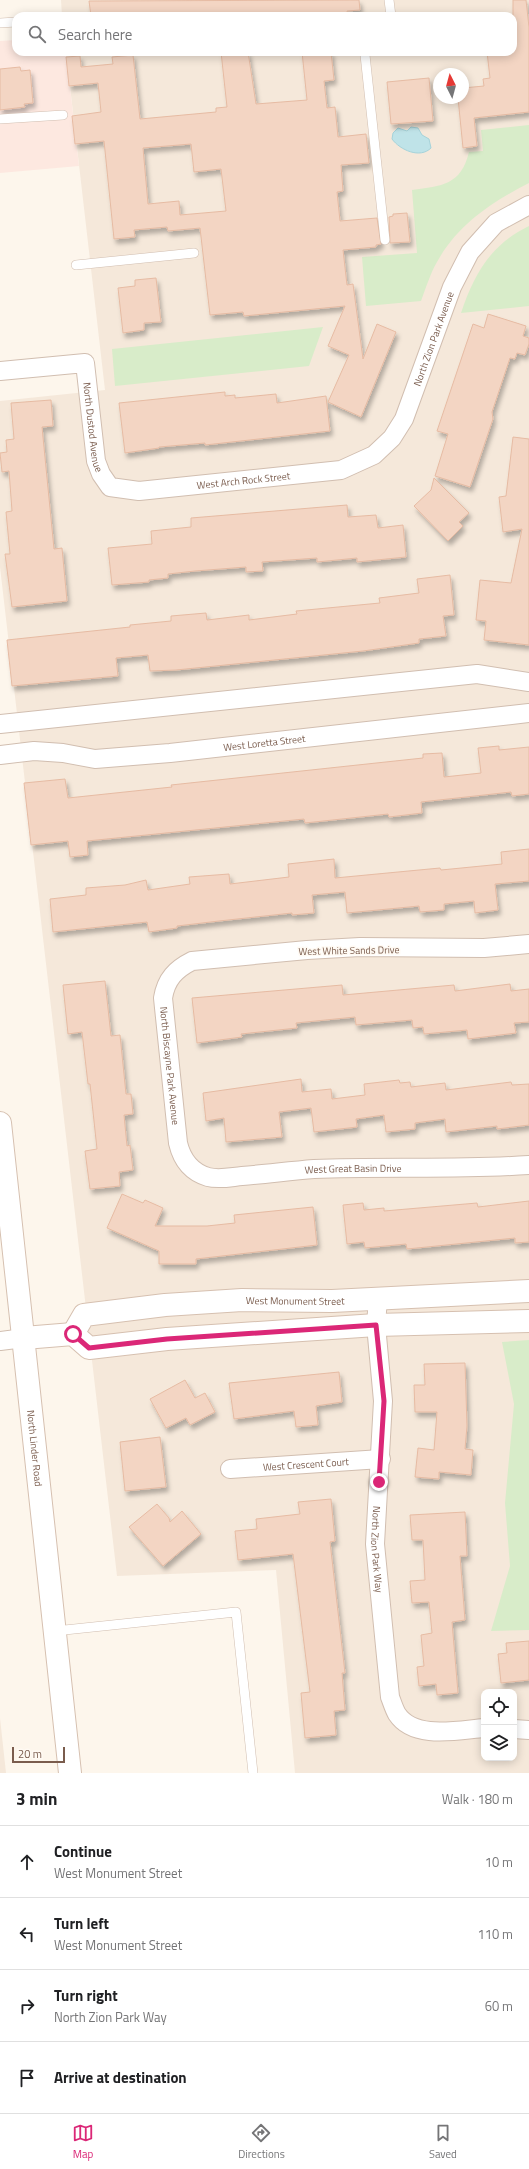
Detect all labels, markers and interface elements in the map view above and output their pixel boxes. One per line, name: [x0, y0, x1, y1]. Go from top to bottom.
search box: [12, 12, 517, 56]
icon: search: [26, 23, 48, 45]
text: Search here: [58, 23, 132, 46]
north arrow: [433, 68, 469, 104]
street label: North Zion Park Avenue: [410, 289, 458, 388]
street label: North Dustod Avenue: [79, 381, 107, 474]
street label: West Arch Rock Street: [196, 468, 291, 493]
street label: West Loretta Street: [222, 731, 307, 755]
street label: West White Sands Drive: [298, 942, 400, 959]
street label: North Biscayne Park Avenue: [156, 1006, 183, 1126]
street label: West Great Basin Drive: [304, 1161, 402, 1178]
street label: West Monument Street: [246, 1293, 346, 1309]
route start: [64, 1325, 82, 1343]
street label: North Linder Road: [23, 1409, 46, 1487]
street label: West Crescent Court: [262, 1454, 350, 1475]
route end: [370, 1473, 388, 1491]
street label: North Zion Park Way: [367, 1506, 387, 1594]
map controls: [481, 1689, 517, 1761]
button: locate: [481, 1689, 517, 1725]
button: layers: [481, 1725, 517, 1761]
scale bar: [12, 1745, 65, 1764]
text: 20 m: [18, 1746, 42, 1762]
text: 3 min: [16, 1786, 57, 1812]
text: Walk · 180 m: [442, 1789, 513, 1809]
text: Continue: [54, 1840, 112, 1863]
icon: ahead: [16, 1851, 38, 1873]
text: 10 m: [485, 1852, 513, 1872]
text: West Monument Street: [54, 1863, 182, 1883]
text: Turn left: [54, 1912, 109, 1935]
icon: left: [16, 1923, 38, 1945]
text: 110 m: [477, 1924, 513, 1944]
text: West Monument Street: [54, 1935, 182, 1955]
text: Turn right: [54, 1984, 118, 2007]
icon: right: [16, 1995, 38, 2017]
text: 60 m: [485, 1996, 513, 2016]
text: North Zion Park Way: [54, 2007, 167, 2027]
text: Arrive at destination: [54, 2066, 187, 2089]
icon: arrive: [16, 2067, 38, 2089]
tab: Map: [72, 2122, 94, 2162]
tab: Directions: [238, 2122, 285, 2162]
tab: Saved: [429, 2122, 457, 2162]

